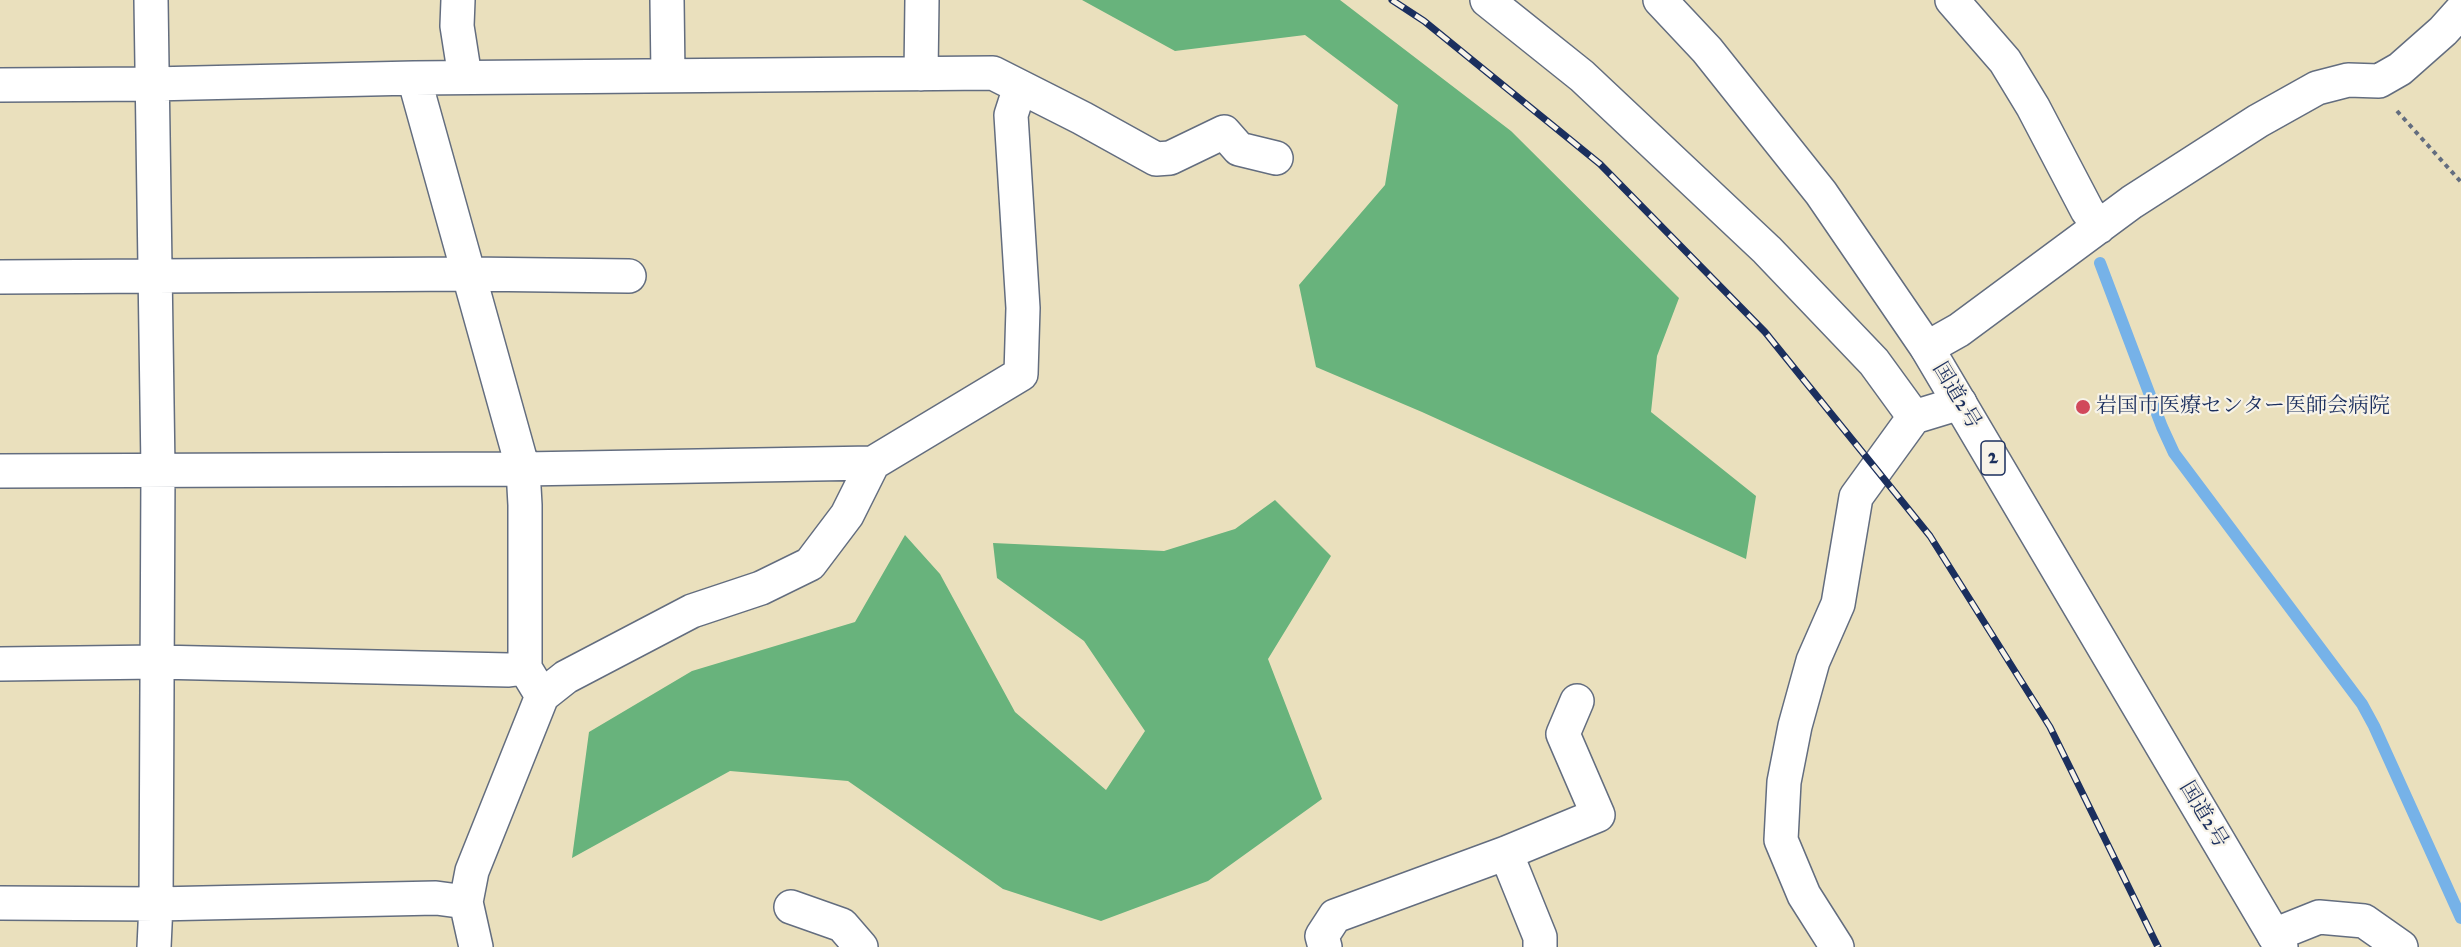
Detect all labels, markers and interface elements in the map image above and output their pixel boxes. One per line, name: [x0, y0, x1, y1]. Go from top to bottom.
street label: 国道2号: [1926, 358, 1986, 434]
place label: 岩国市医療センター医師会病院: [2096, 394, 2390, 420]
marker: 岩国市医療センター医師会病院: [2074, 398, 2092, 416]
road number: 2: [1981, 441, 2005, 475]
street label: 国道2号: [2173, 777, 2233, 853]

